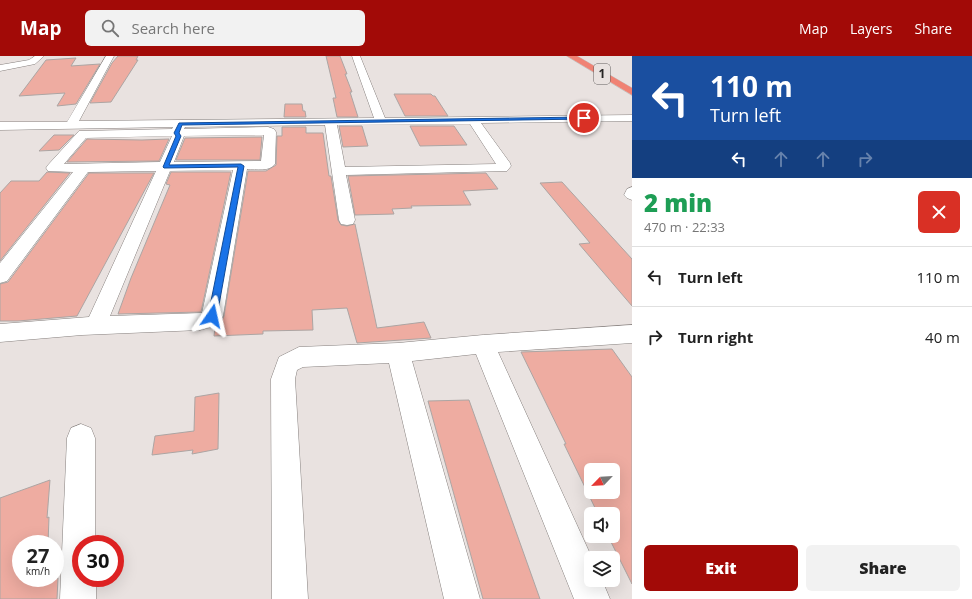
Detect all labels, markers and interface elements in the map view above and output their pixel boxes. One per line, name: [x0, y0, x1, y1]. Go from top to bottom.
search box: [85, 10, 365, 46]
text: Map: [20, 15, 61, 41]
icon: search: [99, 17, 121, 39]
text: Search here: [131, 18, 215, 38]
text: Map: [799, 19, 828, 38]
text: Layers: [850, 19, 892, 38]
text: Share: [914, 19, 952, 38]
road number: 1: [594, 64, 610, 84]
text: 110 m: [710, 67, 793, 105]
icon: left: [644, 72, 696, 124]
pin: [567, 101, 601, 135]
text: Turn left: [710, 103, 781, 127]
icon: arrive: [573, 107, 595, 129]
icon: left: [728, 148, 750, 170]
icon: ahead: [770, 148, 792, 170]
icon: ahead: [812, 148, 834, 170]
icon: right: [854, 148, 876, 170]
text: 2 min: [644, 186, 712, 219]
button: close: [918, 191, 960, 233]
text: 470 m · 22:33: [644, 218, 725, 236]
icon: left: [644, 266, 666, 288]
text: Turn left: [678, 267, 743, 287]
text: 110 m: [916, 267, 960, 287]
position arrow: [191, 295, 233, 337]
icon: right: [644, 326, 666, 348]
text: Turn right: [678, 327, 753, 347]
text: 40 m: [925, 327, 960, 347]
north arrow: [584, 463, 620, 499]
map controls: [584, 463, 620, 587]
button: sound: [584, 507, 620, 543]
speed limit sign: 30: [72, 535, 124, 587]
text: 27: [27, 542, 49, 569]
button: Exit: [644, 545, 798, 591]
button: Share: [806, 545, 960, 591]
button: layers: [584, 551, 620, 587]
text: km/h: [26, 564, 50, 578]

